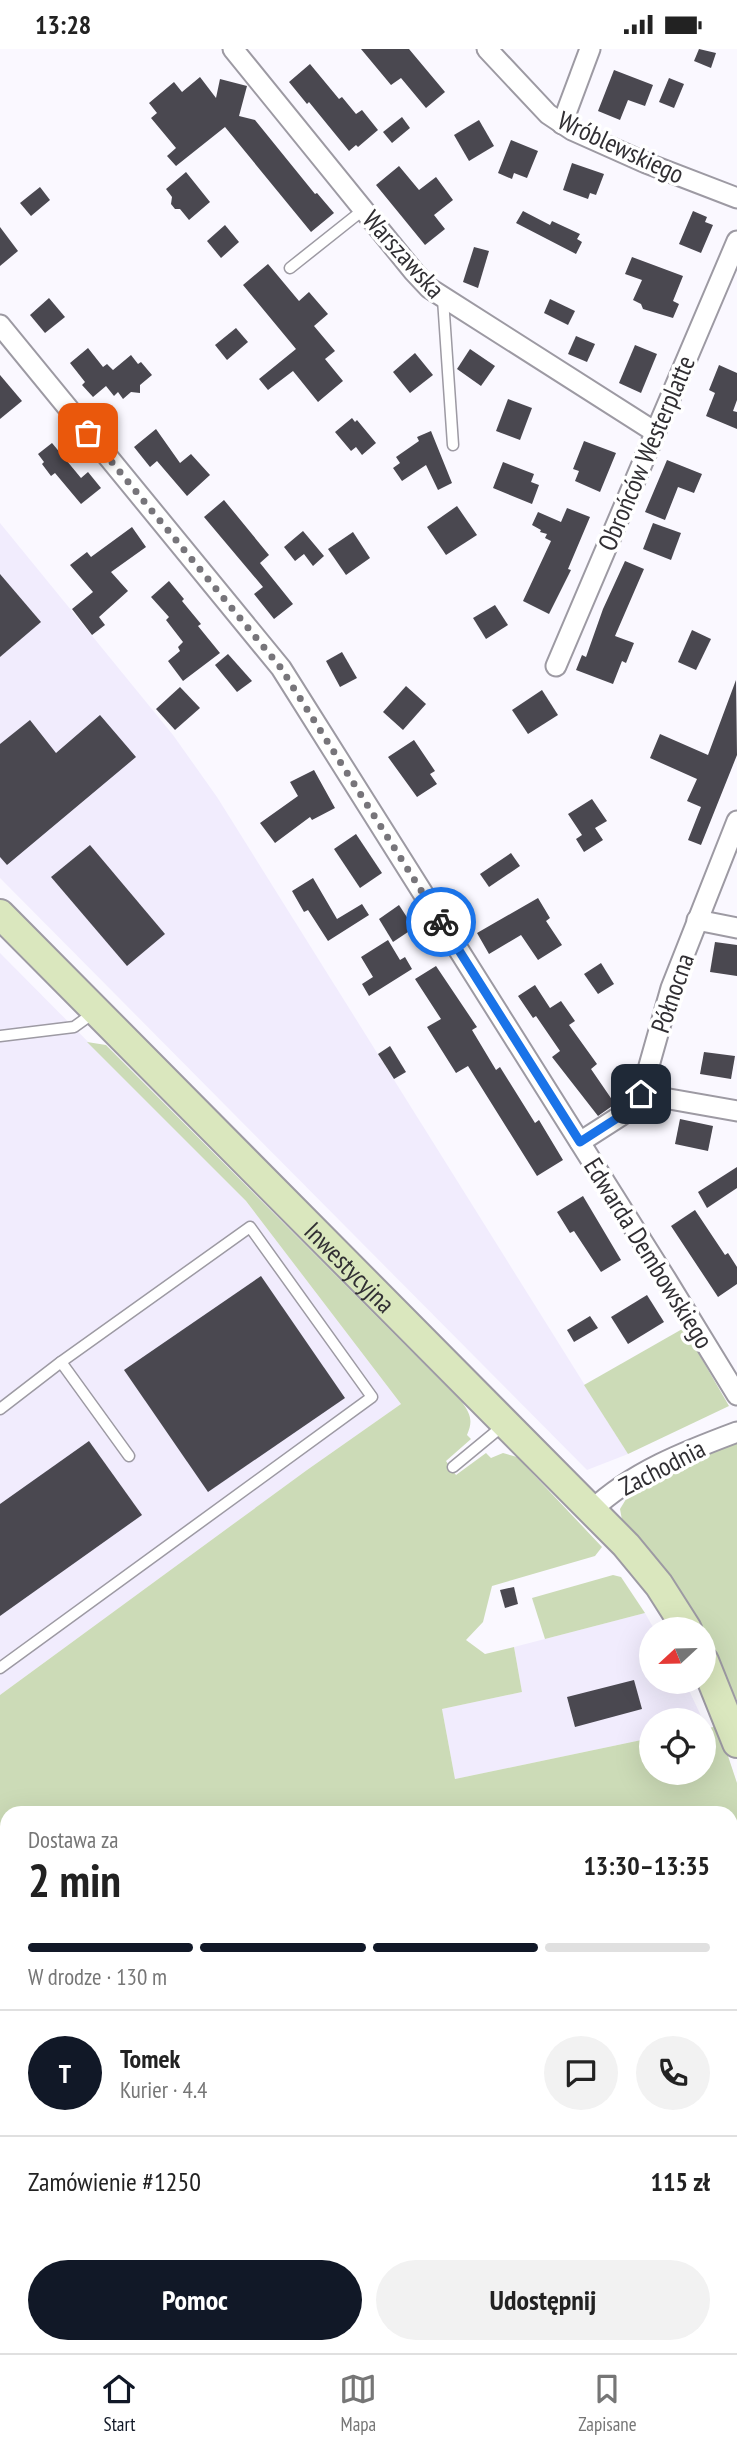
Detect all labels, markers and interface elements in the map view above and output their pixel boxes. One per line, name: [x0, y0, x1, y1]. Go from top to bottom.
text: 13:28: [35, 8, 91, 41]
street label: Wróblewskiego: [553, 103, 689, 191]
street label: Warszawska: [356, 203, 452, 305]
street label: Obrońców Westerplatte: [590, 351, 702, 555]
pin: [58, 403, 118, 463]
icon: bag: [69, 414, 107, 452]
courier: [406, 887, 476, 957]
icon: bike: [422, 903, 460, 941]
street label: Północna: [643, 949, 701, 1037]
pin: [611, 1064, 671, 1124]
icon: home: [622, 1075, 660, 1113]
street label: Edwarda Dembowskiego: [577, 1151, 721, 1355]
street label: Inwestycyjna: [298, 1214, 402, 1319]
street label: Zachodnia: [614, 1431, 710, 1503]
north arrow: [639, 1617, 716, 1694]
map controls: [639, 1617, 716, 1785]
button: locate: [639, 1708, 716, 1785]
text: Dostawa za: [28, 1825, 118, 1854]
text: 13:30–13:35: [583, 1849, 710, 1882]
text: 2 min: [28, 1850, 121, 1910]
text: W drodze · 130 m: [28, 1962, 167, 1991]
button: chat: [544, 2036, 618, 2110]
button: phone: [636, 2036, 710, 2110]
text: Tomek: [120, 2042, 180, 2075]
text: T: [59, 2057, 71, 2090]
text: Kurier · 4.4: [120, 2075, 207, 2104]
text: Zamówienie #1250: [28, 2165, 201, 2198]
text: 115 zł: [651, 2165, 710, 2198]
button: Pomoc: [28, 2260, 362, 2340]
button: Udostępnij: [376, 2260, 710, 2340]
tab: Start: [100, 2370, 138, 2436]
tab: Mapa: [339, 2370, 377, 2436]
tab: Zapisane: [578, 2370, 637, 2436]

